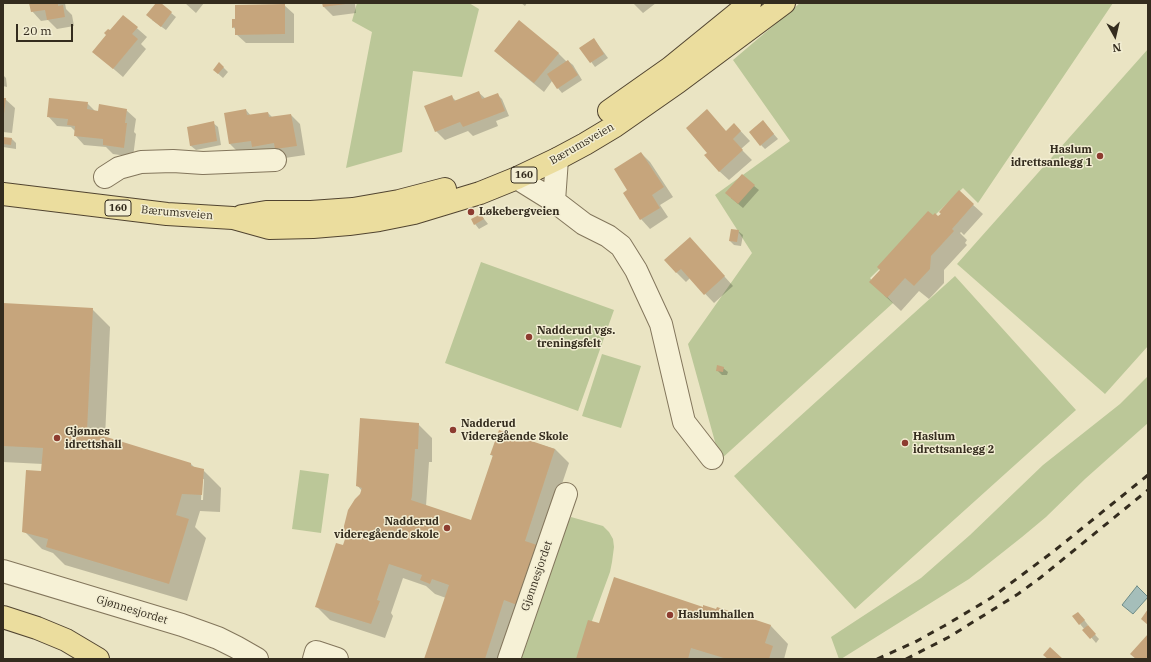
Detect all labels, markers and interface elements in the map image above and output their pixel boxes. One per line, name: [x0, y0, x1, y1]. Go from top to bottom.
scale bar: [18, 16, 75, 42]
north arrow: [1095, 16, 1135, 56]
text: 20 m: [23, 23, 52, 38]
text: N: [1111, 40, 1122, 55]
street label: Bærumsveien: [547, 120, 617, 168]
place label: Haslum idrettsanlegg 1: [1011, 143, 1092, 169]
marker: Haslum idrettsanlegg 1: [1095, 151, 1105, 161]
road number: 160: [511, 167, 537, 183]
road number: 160: [105, 200, 131, 216]
street label: Bærumsveien: [140, 203, 214, 223]
place label: Løkebergveien: [479, 205, 560, 219]
marker: Løkebergveien: [466, 207, 476, 217]
place label: Nadderud vgs. treningsfelt: [537, 324, 615, 350]
marker: Nadderud vgs. treningsfelt: [524, 332, 534, 342]
place label: Nadderud Videregående Skole: [461, 417, 569, 443]
place label: Gjønnes idrettshall: [65, 425, 122, 451]
marker: Nadderud Videregående Skole: [448, 425, 458, 435]
place label: Haslum idrettsanlegg 2: [913, 430, 994, 456]
marker: Gjønnes idrettshall: [52, 433, 62, 443]
marker: Haslum idrettsanlegg 2: [900, 438, 910, 448]
place label: Nadderud videregående skole: [334, 515, 439, 541]
marker: Nadderud videregående skole: [442, 523, 452, 533]
street label: Gjønnesjordet: [519, 539, 555, 613]
street label: Gjønnesjordet: [95, 593, 169, 627]
place label: Haslumhallen: [678, 608, 754, 622]
marker: Haslumhallen: [665, 610, 675, 620]

